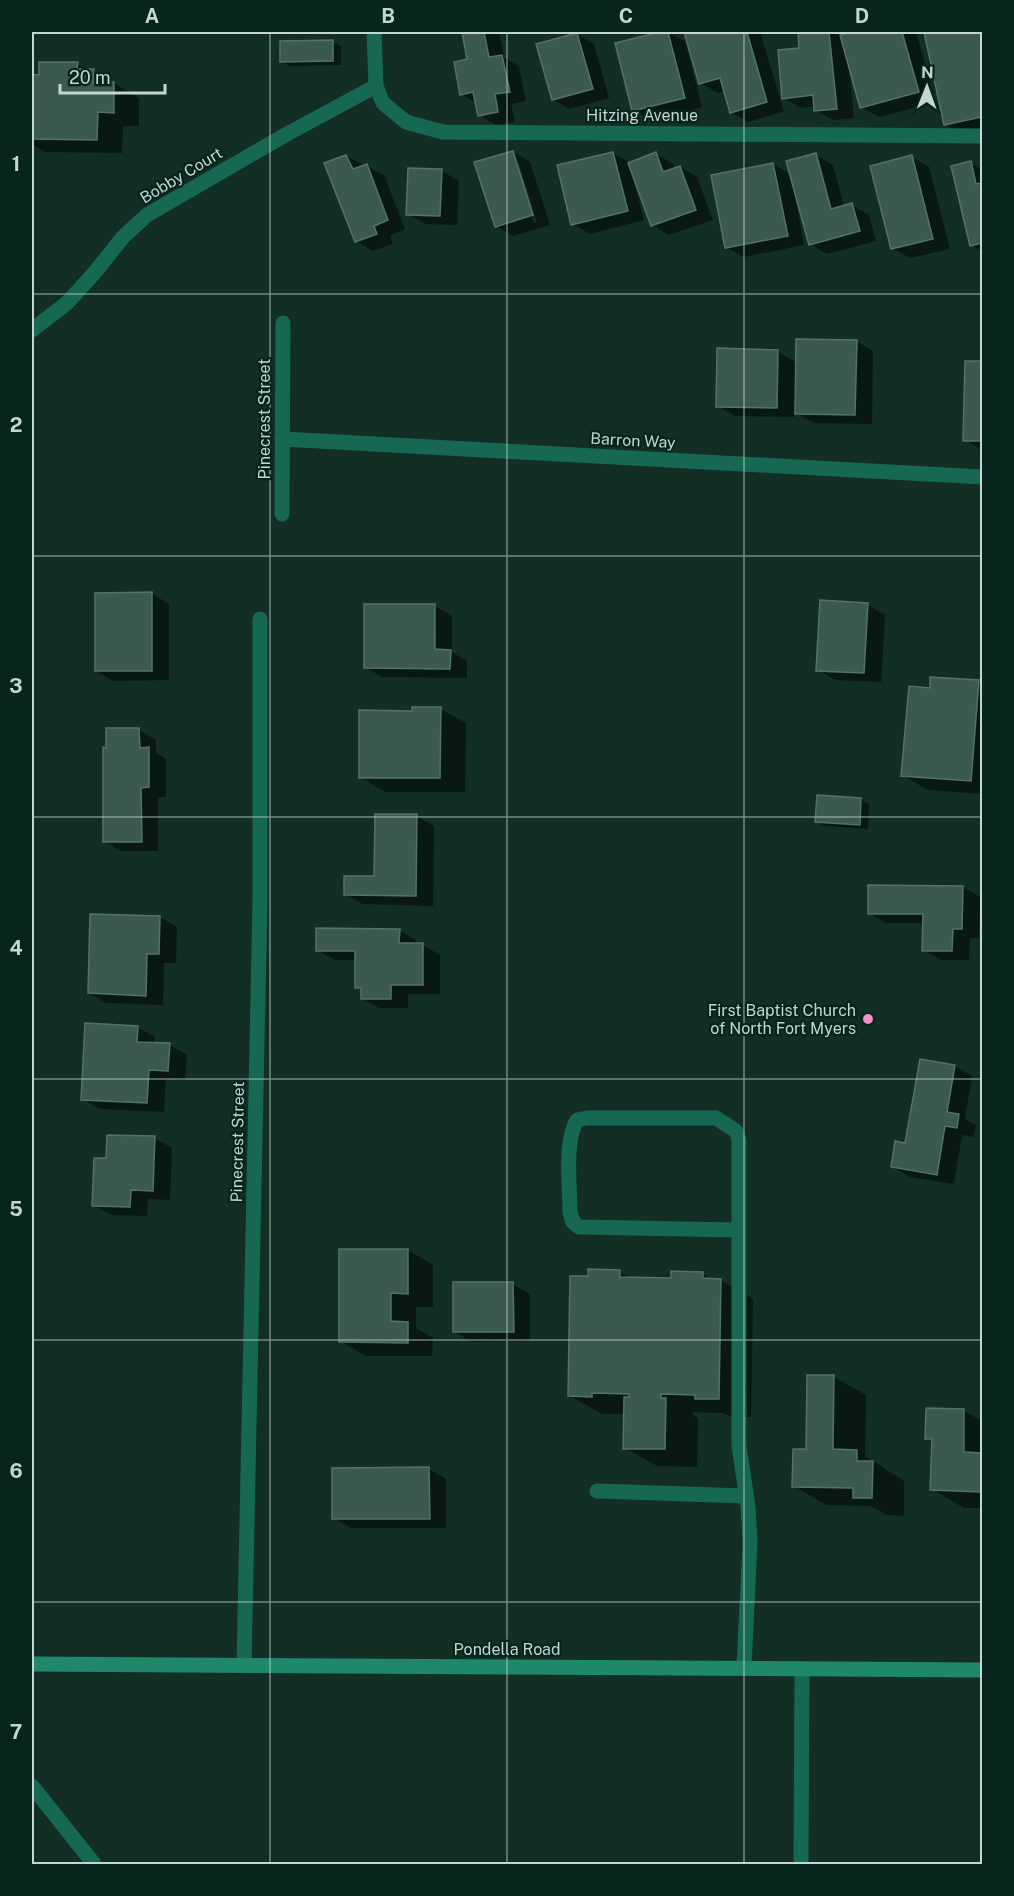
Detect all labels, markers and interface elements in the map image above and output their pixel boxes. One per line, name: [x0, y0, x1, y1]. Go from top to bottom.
text: A: [145, 4, 159, 28]
text: B: [381, 4, 395, 28]
text: C: [619, 4, 633, 28]
text: D: [855, 4, 869, 28]
scale bar: [60, 57, 165, 95]
north arrow: [897, 57, 957, 117]
text: N: [921, 63, 934, 82]
text: 20 m: [69, 67, 111, 88]
street label: Hitzing Avenue: [586, 106, 698, 125]
street label: Bobby Court: [137, 143, 226, 207]
text: 1: [12, 152, 20, 176]
street label: Pinecrest Street: [255, 358, 274, 480]
text: 2: [10, 413, 22, 437]
street label: Barron Way: [590, 429, 677, 452]
text: 3: [9, 674, 23, 698]
text: 4: [9, 936, 23, 960]
place label: First Baptist Church of North Fort Myers: [708, 1001, 856, 1038]
marker: First Baptist Church of North Fort Myers: [861, 1012, 875, 1026]
street label: Pinecrest Street: [227, 1081, 248, 1203]
text: 5: [9, 1197, 23, 1221]
text: 6: [9, 1459, 23, 1483]
street label: Pondella Road: [454, 1640, 560, 1659]
text: 7: [10, 1720, 22, 1744]

